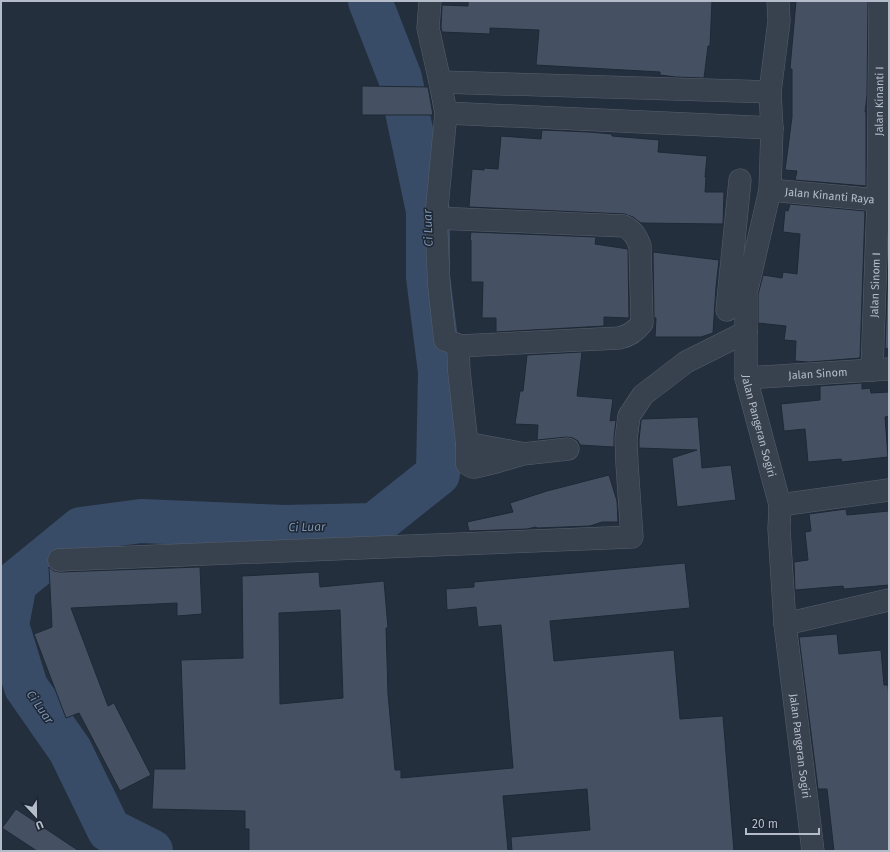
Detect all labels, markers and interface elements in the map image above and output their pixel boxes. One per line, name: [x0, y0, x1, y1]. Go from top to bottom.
street label: Jalan Kinanti I: [872, 66, 886, 136]
street label: Jalan Kinanti Raya: [784, 185, 875, 206]
water label: Ci Luar: [420, 209, 436, 247]
street label: Jalan Sinom I: [867, 252, 883, 318]
street label: Jalan Sinom: [788, 365, 848, 382]
street label: Jalan Pangeran Sogiri: [740, 375, 779, 478]
water label: Ci Luar: [288, 520, 326, 534]
water label: Ci Luar: [24, 688, 57, 727]
street label: Jalan Pangeran Sogiri: [787, 693, 813, 799]
north arrow: [16, 796, 56, 836]
scale bar: [746, 810, 819, 836]
text: U: [34, 817, 45, 832]
text: 20 m: [752, 817, 778, 831]

